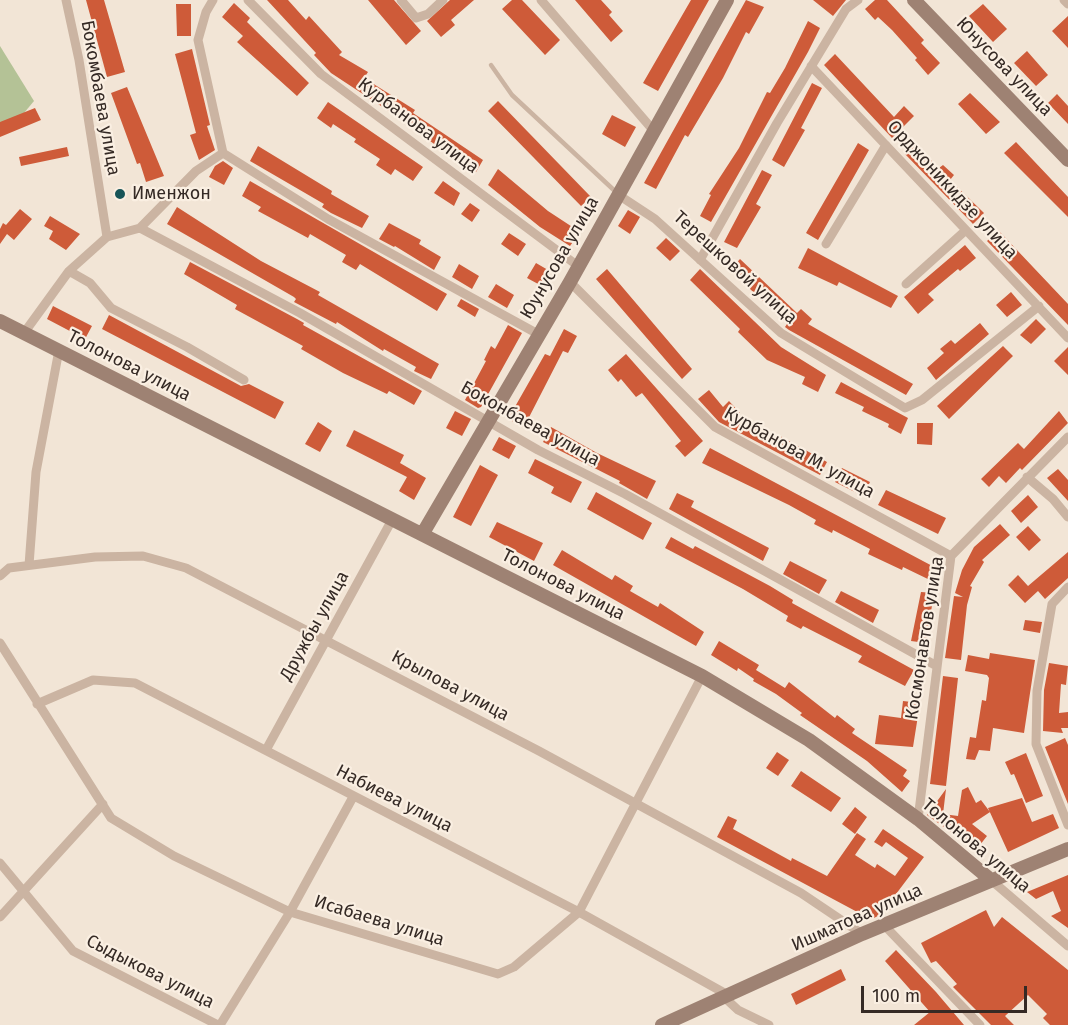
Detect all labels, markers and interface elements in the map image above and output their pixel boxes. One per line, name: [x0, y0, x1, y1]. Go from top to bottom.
street label: Юнусова улица: [951, 13, 1057, 121]
street label: Бокомбаева улица: [76, 19, 124, 177]
street label: Курбанова улица: [353, 73, 483, 179]
street label: Орджоникидзе улица: [882, 116, 1022, 264]
place label: Именжон: [132, 183, 211, 205]
marker: Именжон: [113, 187, 127, 201]
street label: Юунусова улица: [516, 193, 604, 323]
street label: Терешковой улица: [669, 207, 801, 329]
street label: Толонова улица: [64, 326, 194, 406]
street label: Боконбаева улица: [457, 377, 603, 471]
street label: Курбанова М. улица: [720, 403, 878, 503]
street label: Толонова улица: [498, 545, 628, 625]
street label: Космонавтов улица: [901, 555, 949, 721]
street label: Дружбы улица: [276, 567, 354, 685]
street label: Крылова улица: [388, 646, 512, 726]
street label: Набиева улица: [332, 760, 456, 838]
street label: Толонова улица: [917, 794, 1035, 898]
street label: Ишматова улица: [788, 879, 926, 957]
street label: Исабаева улица: [311, 891, 447, 951]
street label: Сыдыкова улица: [82, 930, 218, 1014]
scale bar: [864, 974, 1030, 1012]
text: 100 m: [872, 985, 920, 1007]

